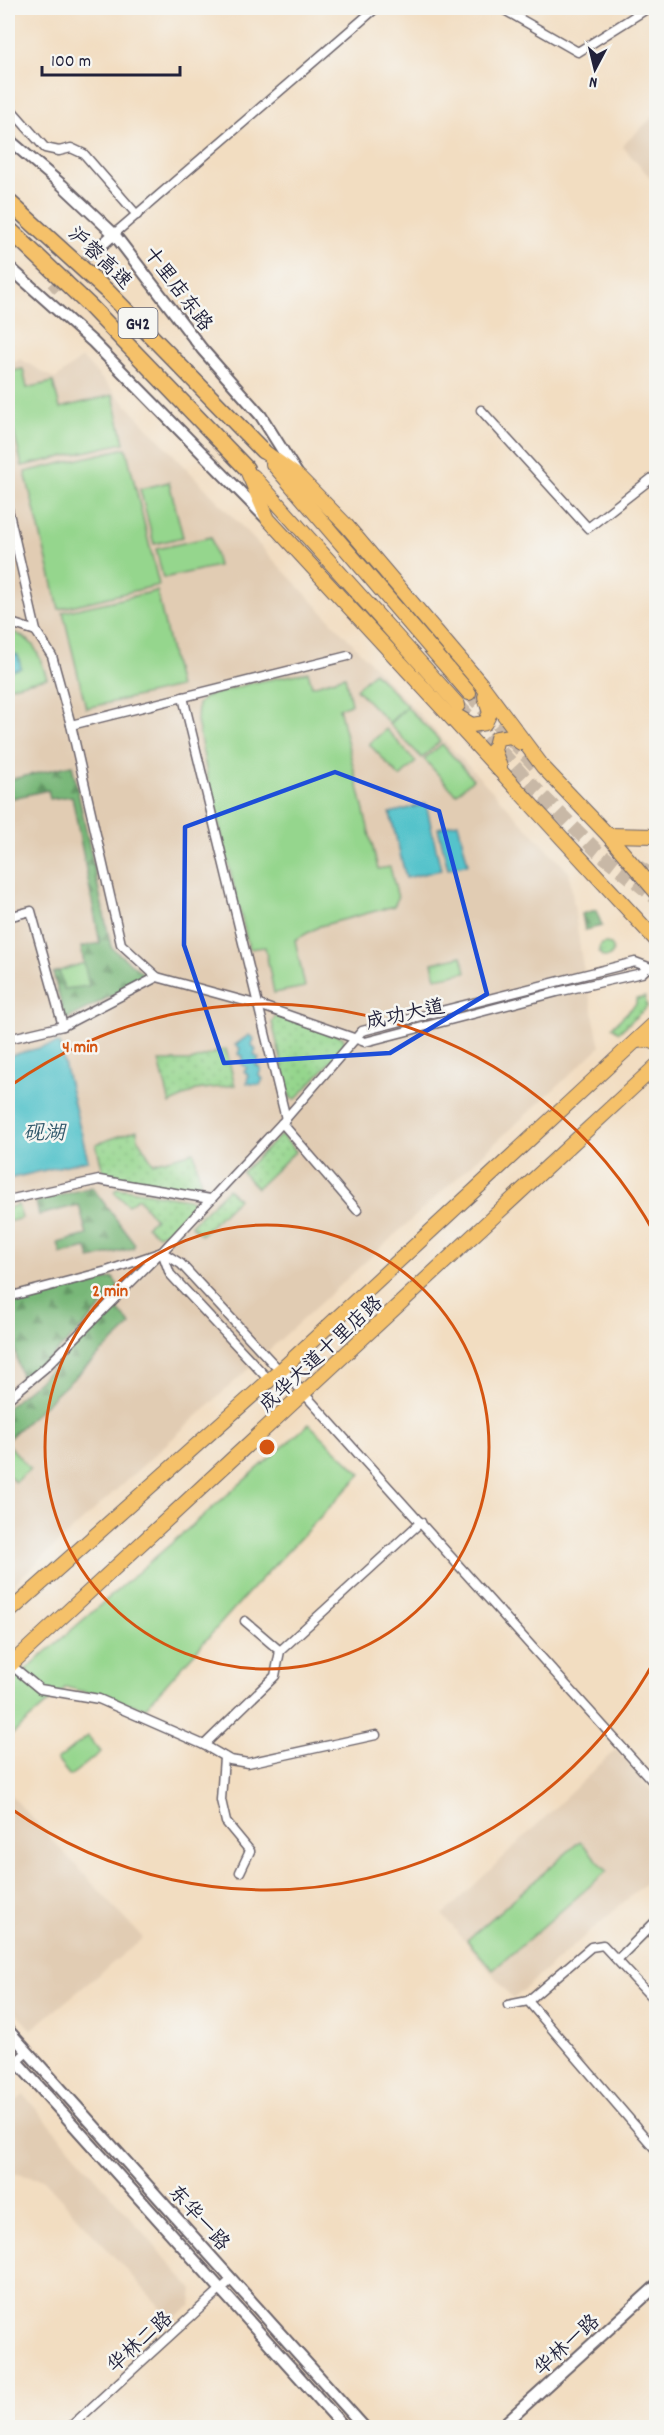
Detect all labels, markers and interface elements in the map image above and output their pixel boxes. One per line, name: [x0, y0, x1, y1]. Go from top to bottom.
scale bar: [42, 39, 180, 77]
north arrow: [565, 39, 625, 99]
text: 100 m: [51, 50, 91, 75]
text: N: [588, 69, 599, 93]
street label: 沪蓉高速: [60, 221, 137, 297]
street label: 十里店东路: [135, 241, 218, 339]
road number: G42: [118, 308, 158, 338]
street label: 成功大道: [364, 994, 448, 1038]
text: 4 min: [62, 1036, 98, 1061]
water label: 砚湖: [23, 1120, 67, 1150]
text: 2 min: [92, 1280, 128, 1305]
street label: 成华大道十里店路: [254, 1290, 391, 1420]
centre of rings: [257, 1437, 277, 1457]
street label: 东华一路: [161, 2180, 236, 2259]
street label: 华林二路: [102, 2305, 181, 2380]
street label: 华林一路: [529, 2308, 608, 2383]

